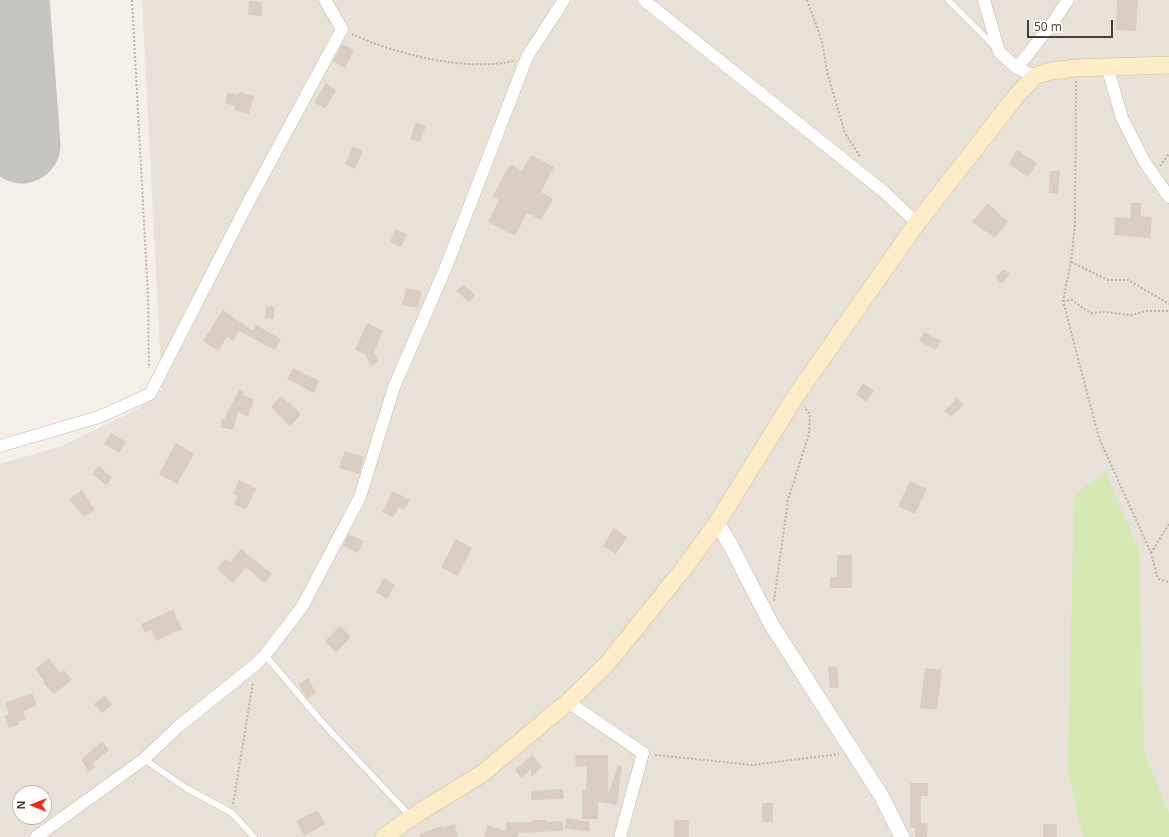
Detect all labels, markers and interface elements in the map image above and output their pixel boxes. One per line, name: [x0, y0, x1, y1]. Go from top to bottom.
scale bar: [1029, 12, 1115, 38]
text: 50 m: [1034, 18, 1062, 35]
north arrow: [12, 785, 52, 825]
text: N: [13, 801, 28, 809]

